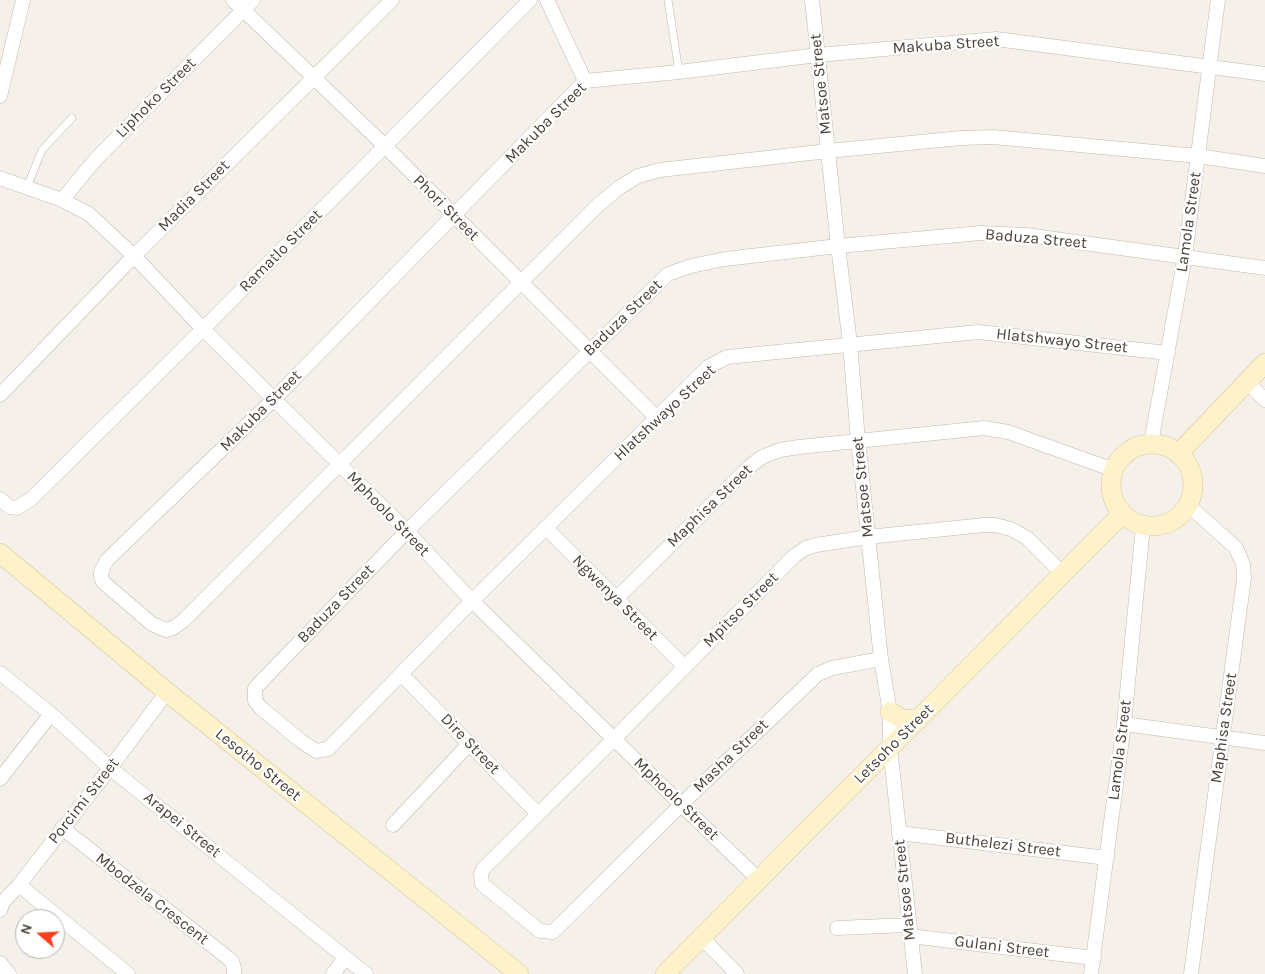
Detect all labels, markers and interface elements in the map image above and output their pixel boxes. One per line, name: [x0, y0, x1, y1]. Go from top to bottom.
street label: Makuba Street: [892, 32, 1000, 58]
street label: Matsoe Street: [806, 33, 836, 135]
street label: Liphoko Street: [112, 54, 200, 142]
street label: Makuba Street: [501, 78, 591, 168]
street label: Madia Street: [154, 156, 234, 236]
street label: Phori Street: [409, 171, 483, 245]
street label: Lamola Street: [1172, 171, 1206, 273]
street label: Ramatlo Street: [236, 206, 326, 296]
street label: Baduza Street: [984, 225, 1088, 253]
street label: Baduza Street: [580, 276, 666, 360]
street label: Hlatshwayo Street: [995, 325, 1129, 357]
street label: Hlatshwayo Street: [610, 361, 720, 465]
street label: Makuba Street: [216, 366, 306, 456]
street label: Matsoe Street: [848, 436, 878, 538]
street label: Maphisa Street: [663, 461, 757, 551]
street label: Mphoolo Street: [343, 467, 433, 561]
street label: Ngwenya Street: [568, 551, 662, 645]
street label: Baduza Street: [294, 561, 378, 647]
street label: Mpitso Street: [699, 568, 783, 652]
street label: Maphisa Street: [1207, 672, 1241, 784]
street label: Lamola Street: [1104, 699, 1136, 801]
street label: Letsoho Street: [850, 700, 938, 788]
street label: Dire Street: [436, 710, 504, 778]
street label: Masha Street: [689, 715, 773, 797]
street label: Lesotho Street: [211, 725, 305, 805]
street label: Porcimi Street: [44, 754, 124, 848]
street label: Mphoolo Street: [629, 754, 723, 844]
street label: Arapei Street: [139, 788, 225, 862]
street label: Buthelezi Street: [944, 828, 1062, 862]
street label: Matsoe Street: [890, 839, 920, 941]
street label: Mbodzela Crescent: [92, 849, 212, 949]
north arrow: [15, 909, 65, 959]
text: N: [17, 922, 36, 937]
street label: Gulani Street: [953, 932, 1051, 962]

